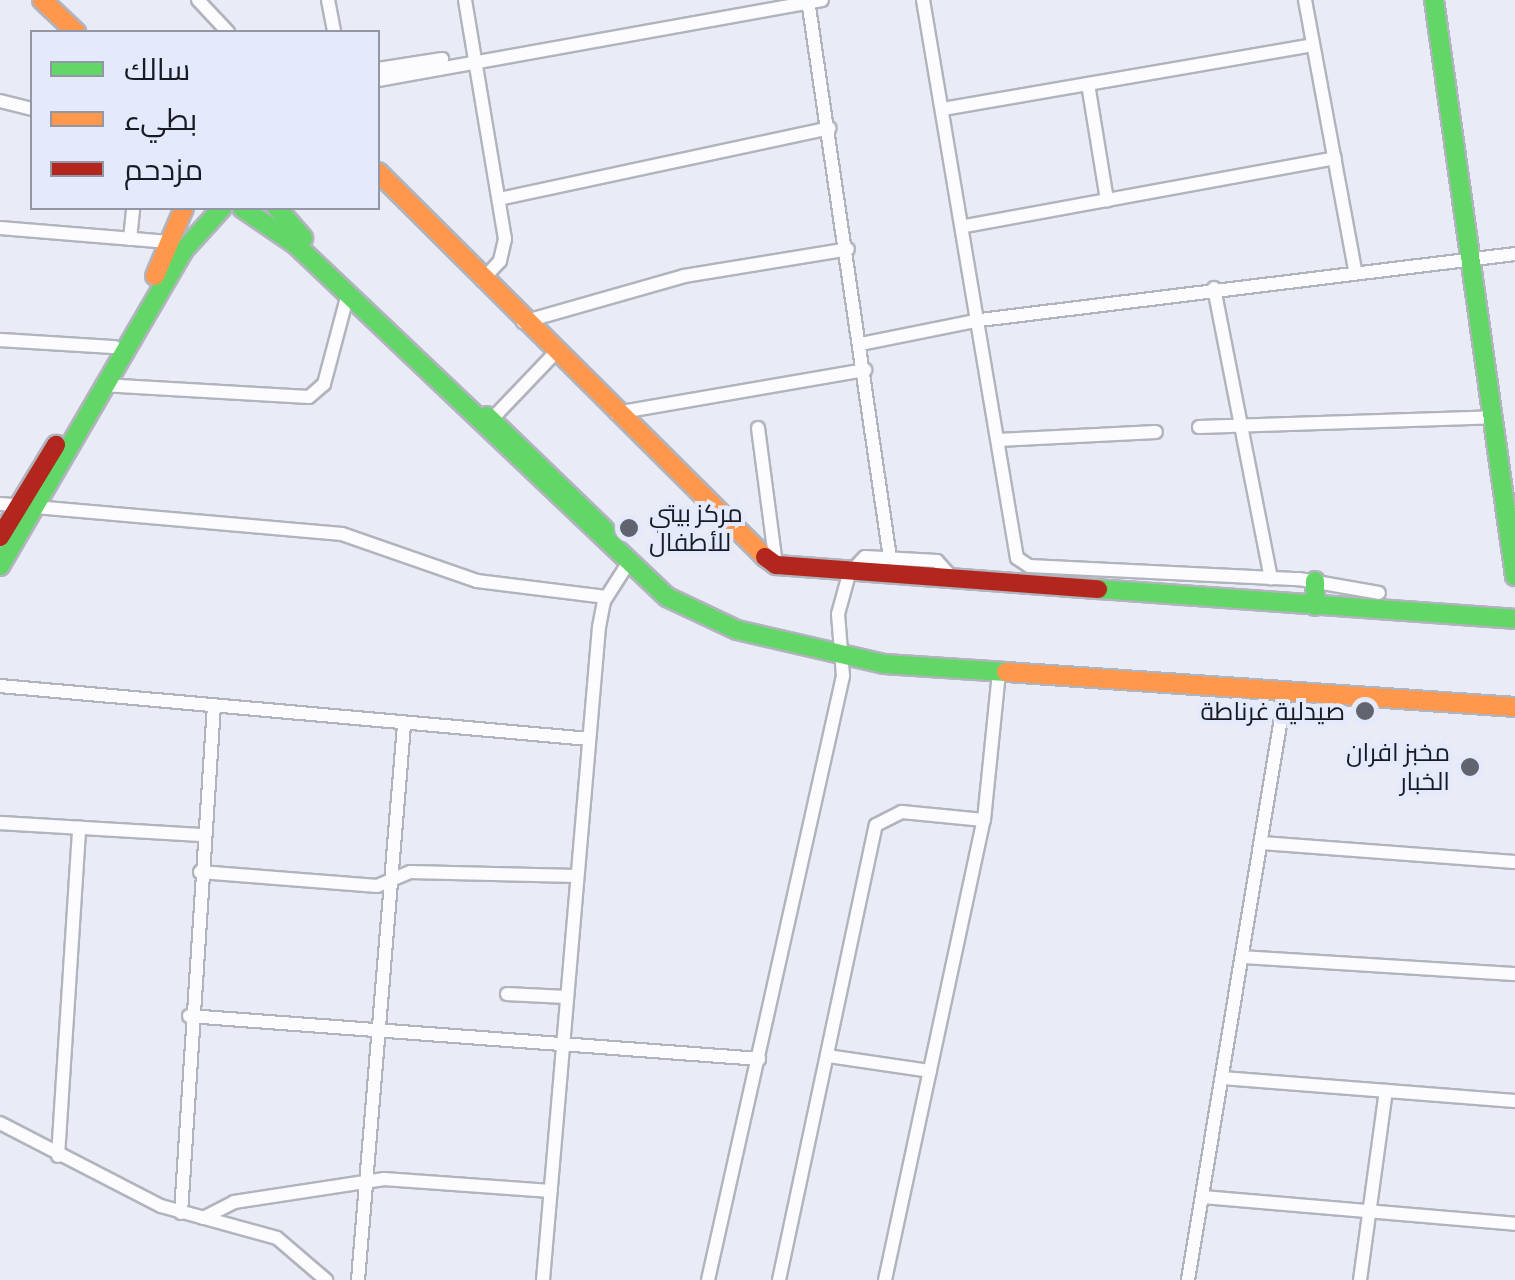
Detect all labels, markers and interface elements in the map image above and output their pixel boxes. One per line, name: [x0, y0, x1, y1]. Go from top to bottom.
legend: [30, 30, 380, 210]
text: سالك: [124, 49, 190, 88]
text: بطيء: [124, 99, 197, 138]
text: مزدحم: [124, 149, 203, 188]
place label: مركز بيتي للأطفال: [649, 499, 743, 558]
marker: مركز بيتي للأطفال: [618, 517, 640, 539]
place label: صيدلية غرناطة: [1200, 696, 1345, 726]
marker: صيدلية غرناطة: [1354, 700, 1376, 722]
place label: مخبز افران الخبار: [1346, 738, 1450, 797]
marker: مخبز افران الخبار: [1459, 756, 1481, 778]

